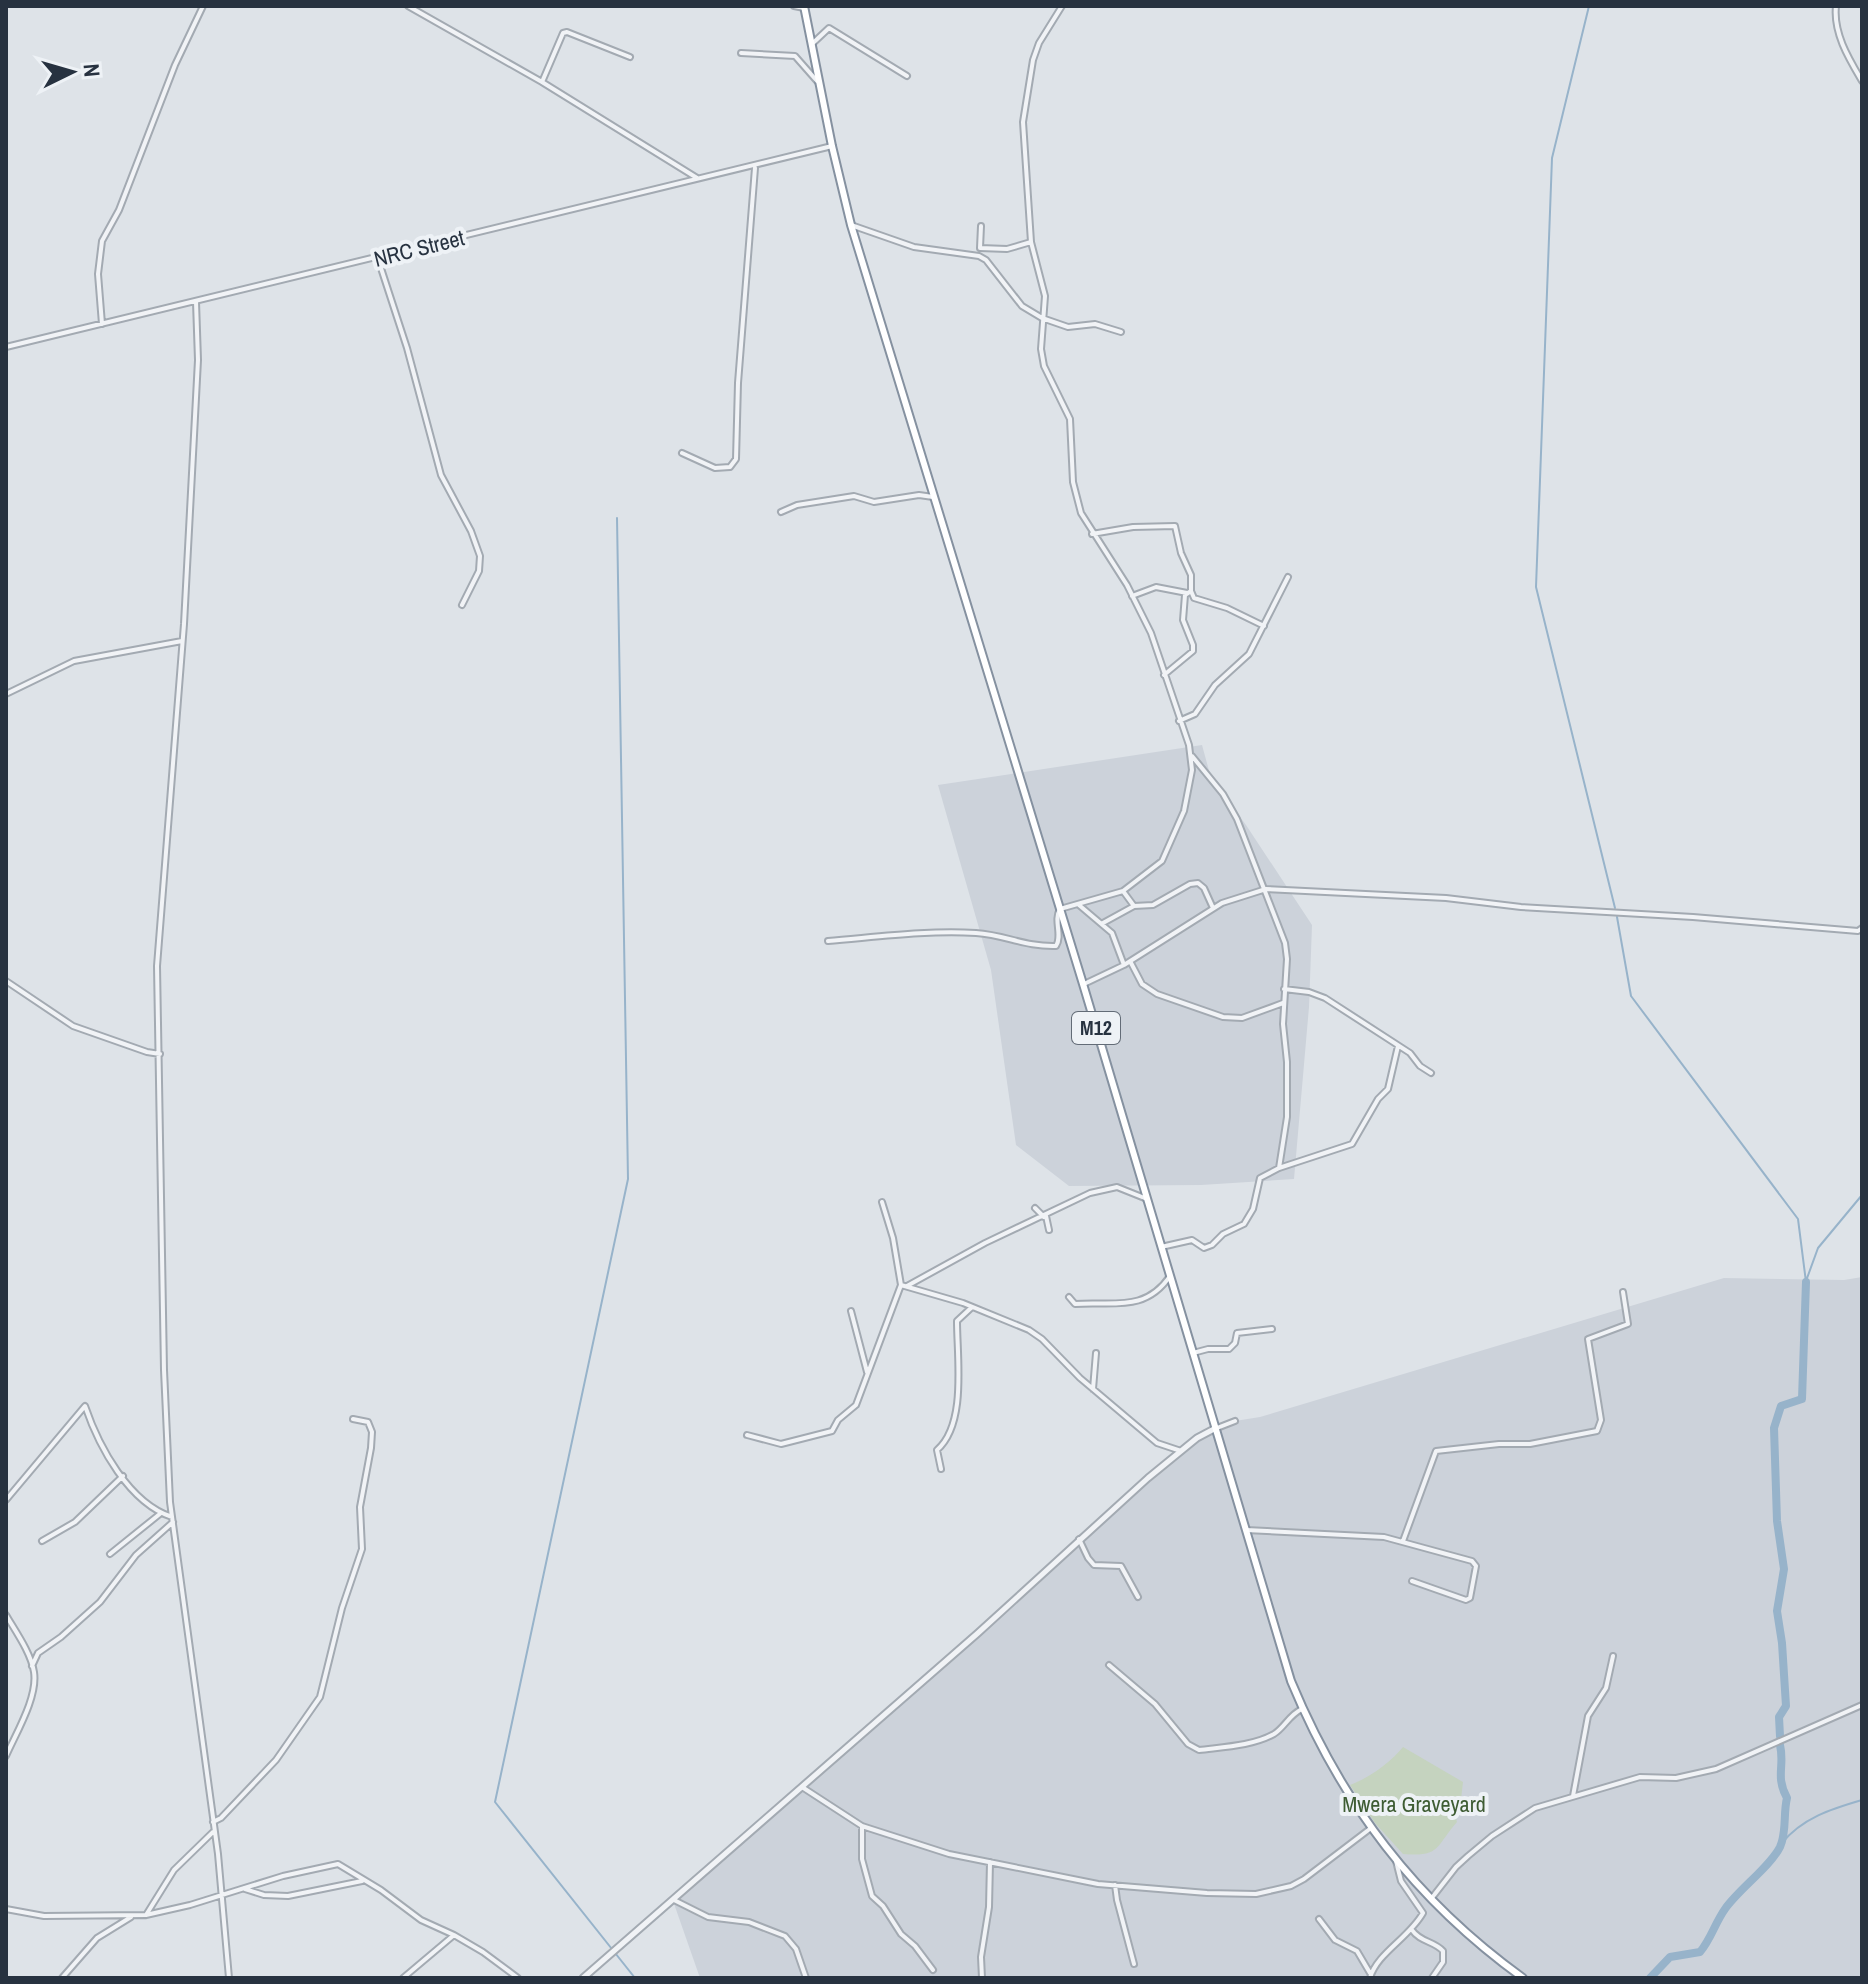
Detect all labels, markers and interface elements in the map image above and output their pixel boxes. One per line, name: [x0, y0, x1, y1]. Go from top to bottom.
north arrow: [32, 32, 112, 112]
text: N: [76, 62, 107, 78]
street label: NRC Street: [371, 222, 467, 274]
road number: M12: [1072, 1012, 1120, 1044]
park label: Mwera Graveyard: [1342, 1789, 1486, 1819]

